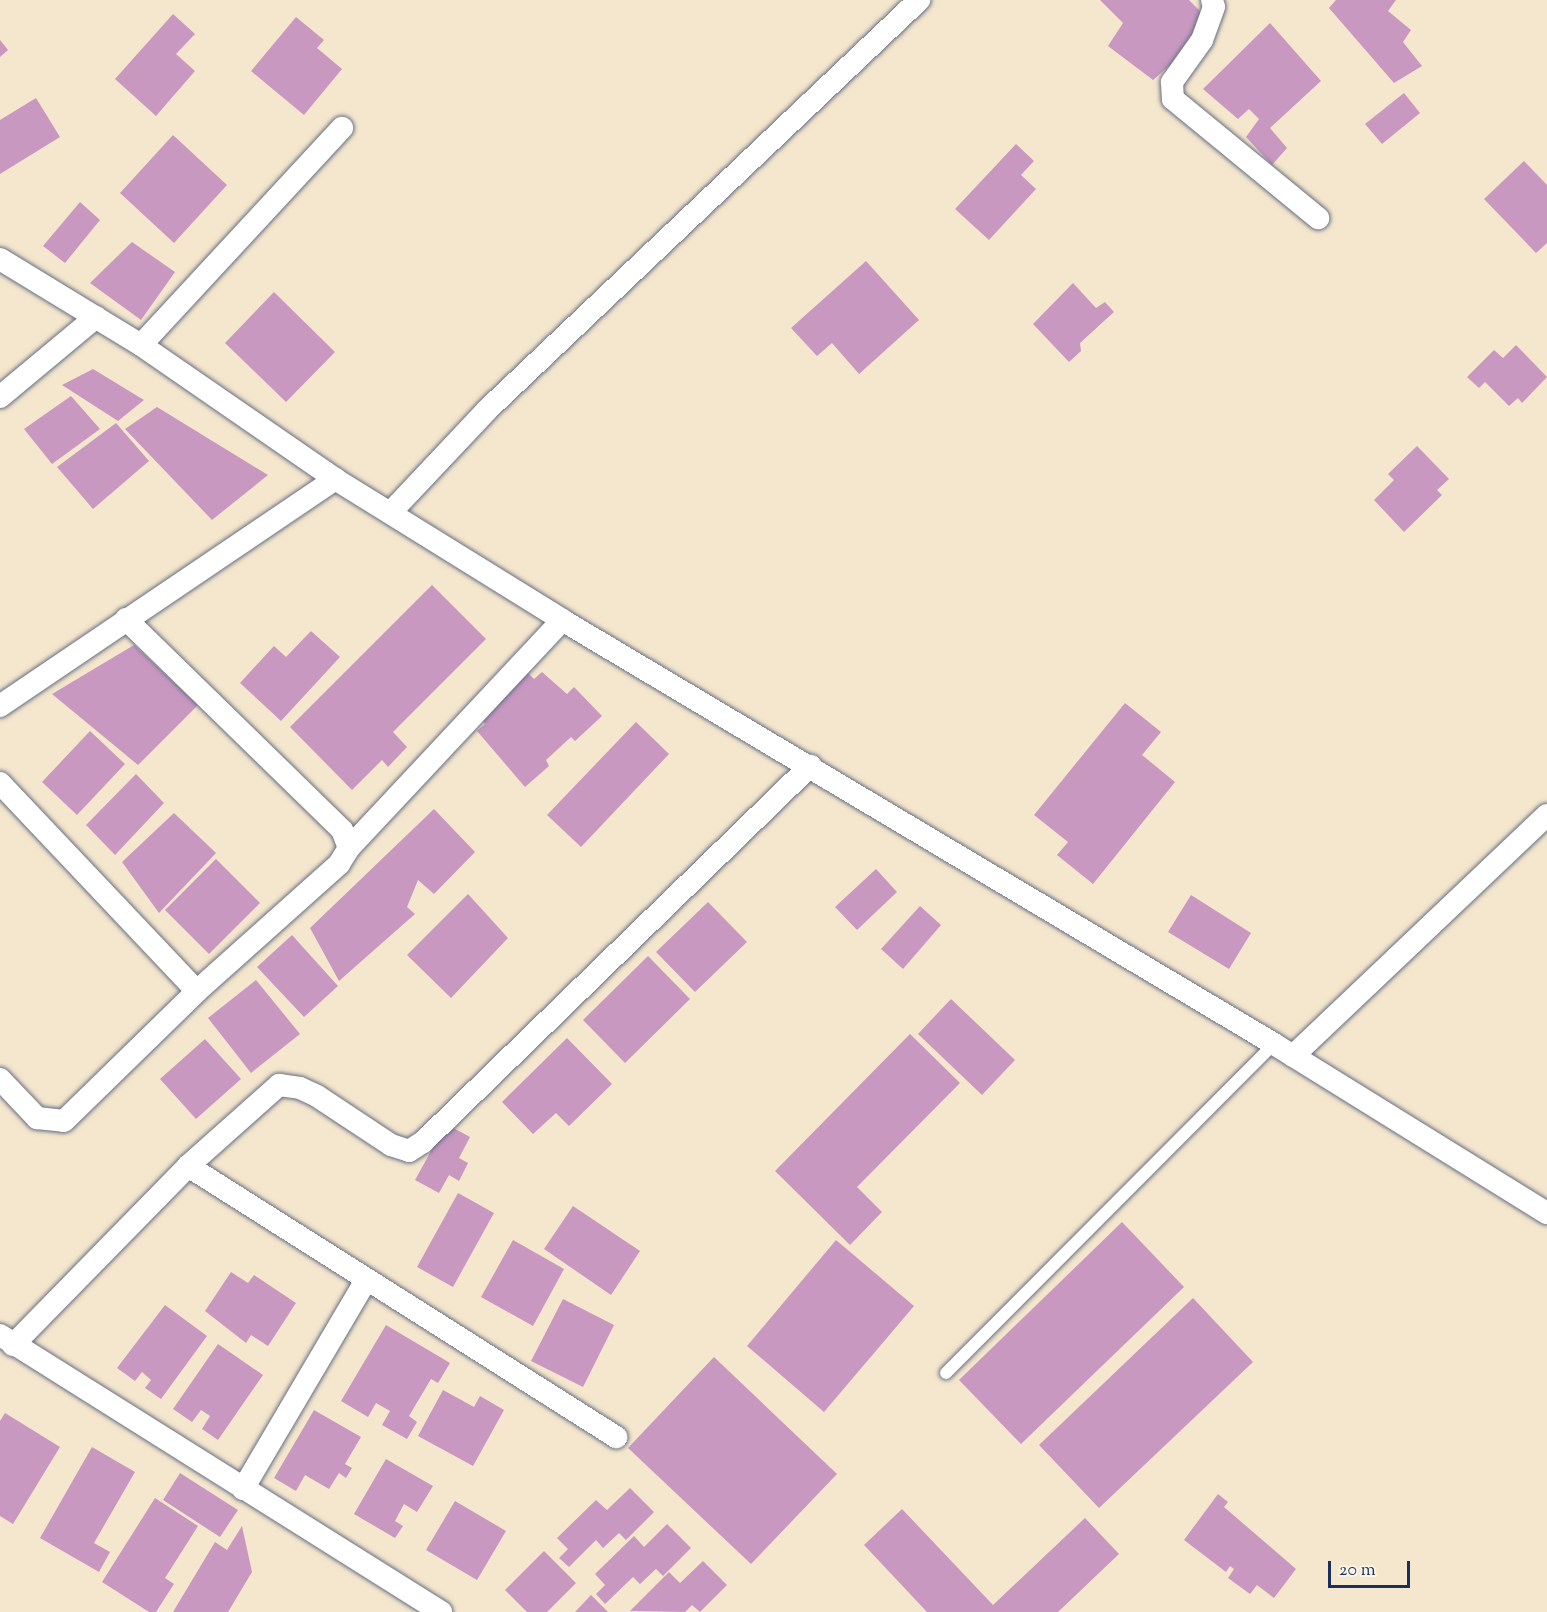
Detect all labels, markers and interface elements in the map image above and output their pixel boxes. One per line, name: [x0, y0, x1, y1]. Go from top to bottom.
scale bar: [1331, 1549, 1414, 1587]
text: 20 m: [1339, 1558, 1376, 1584]

